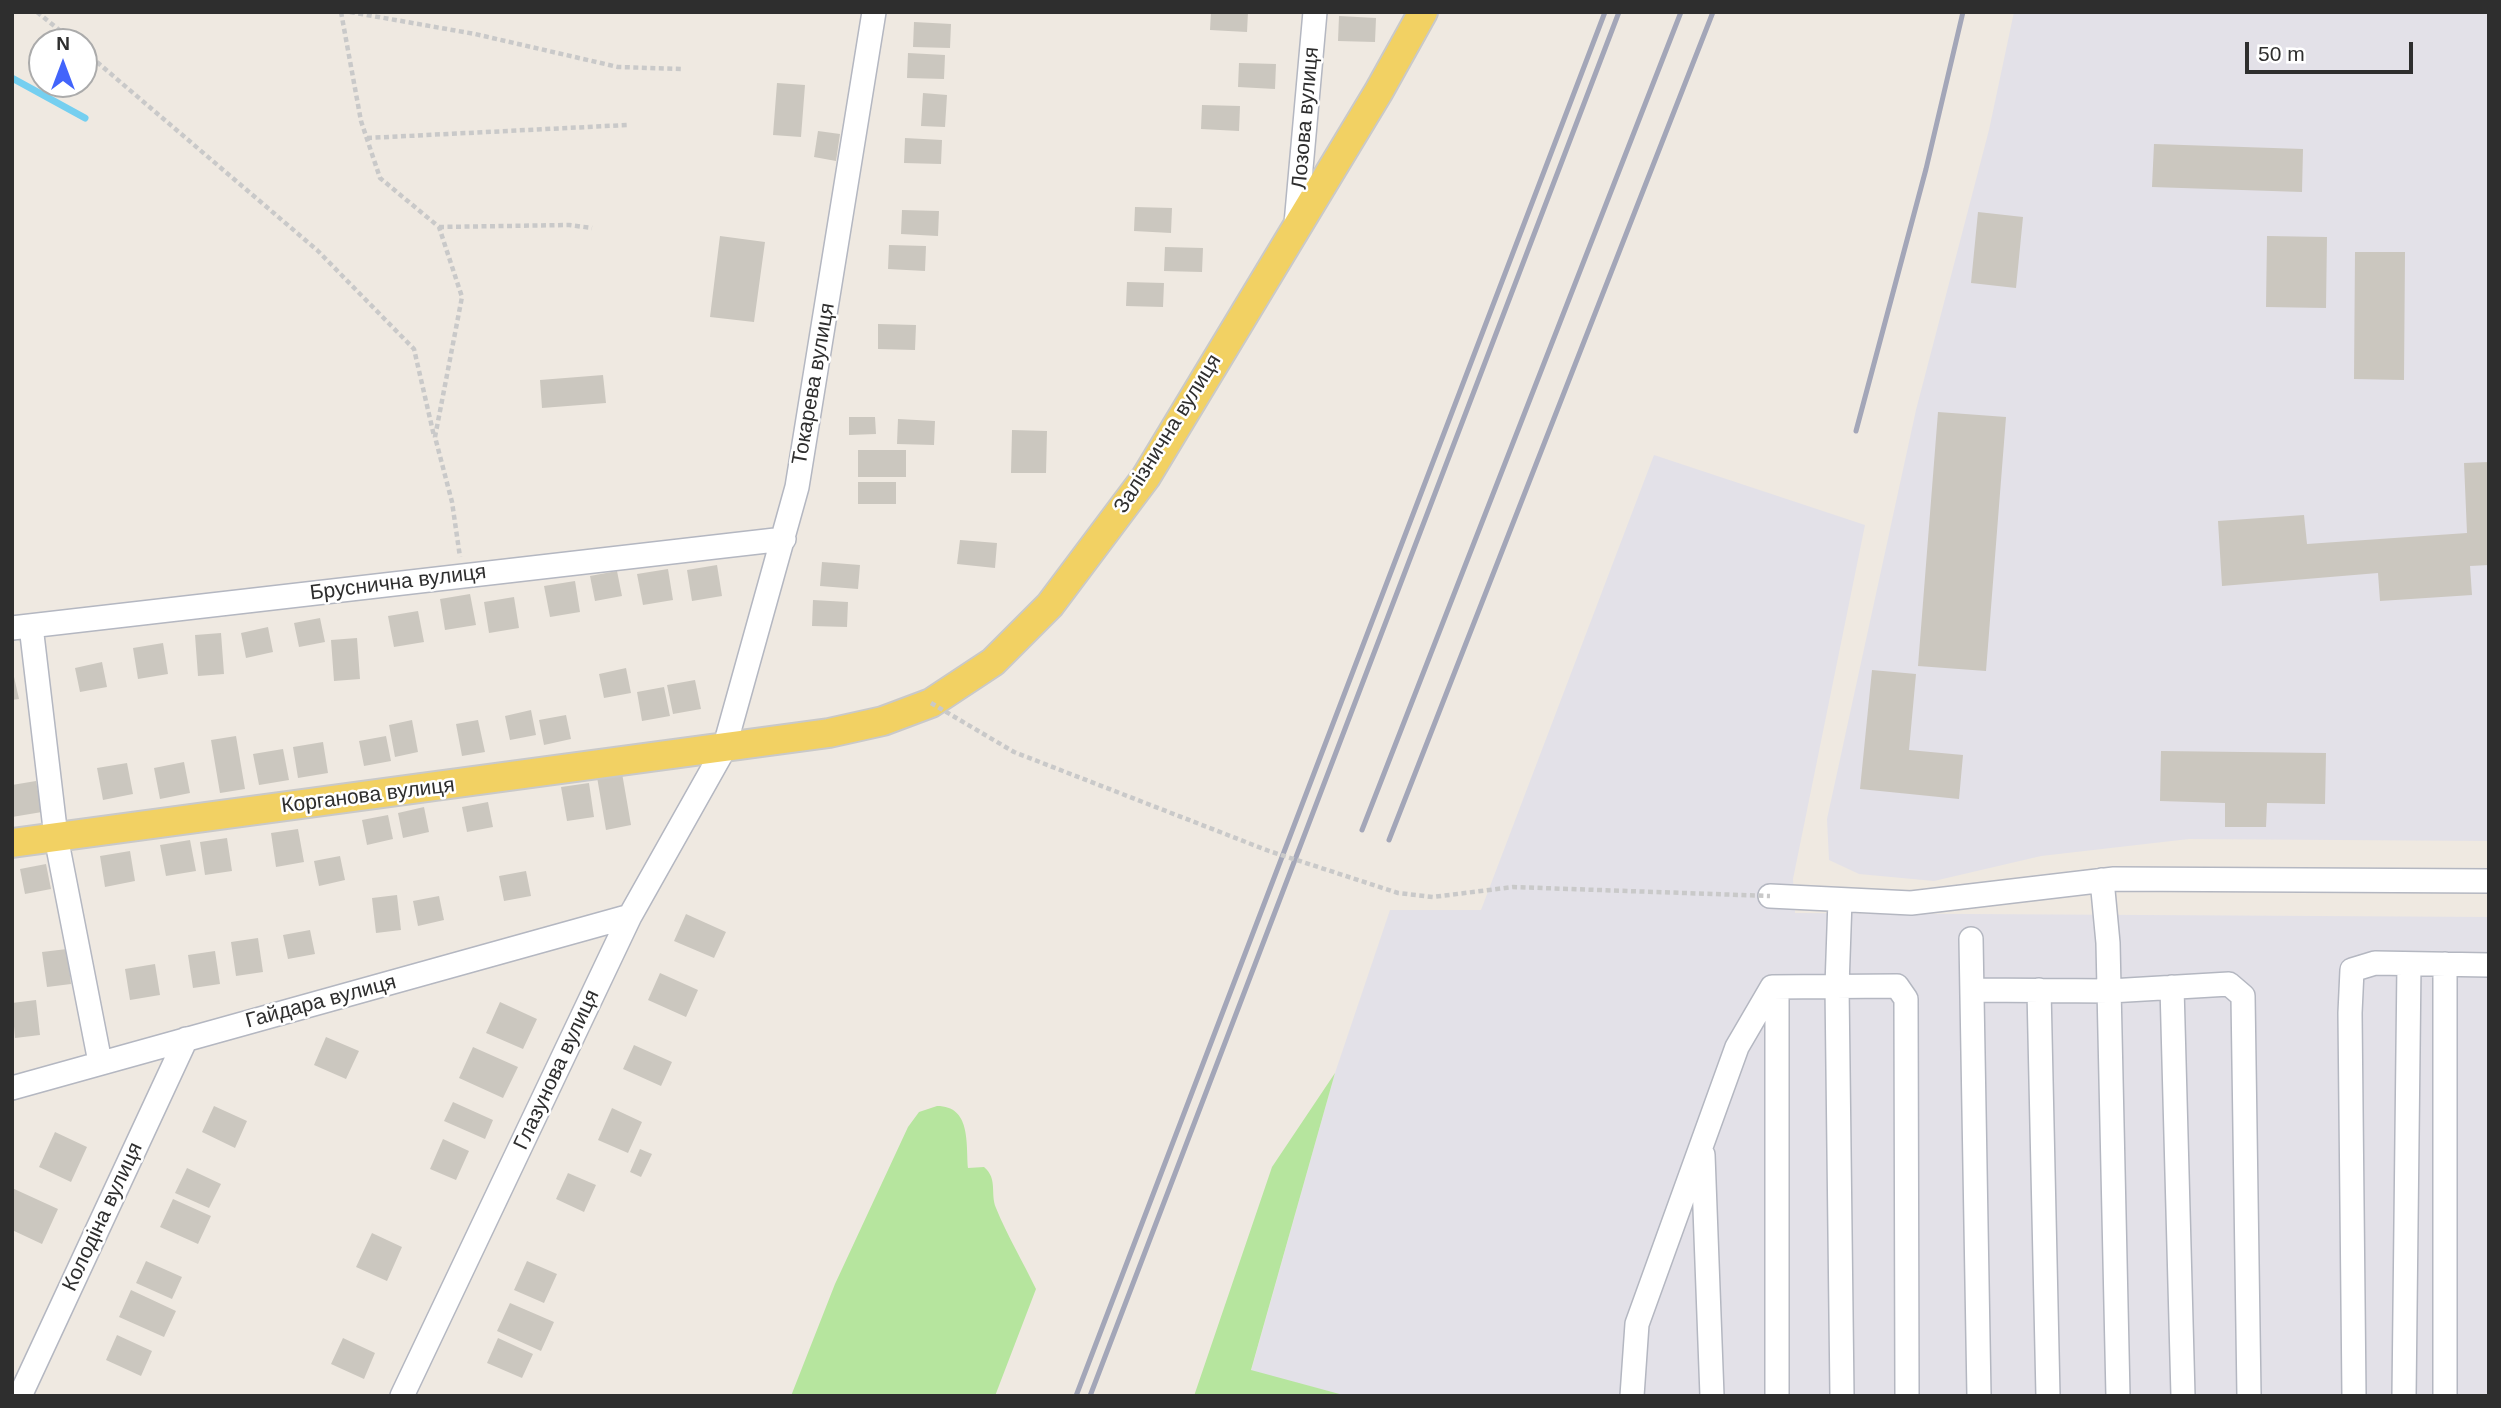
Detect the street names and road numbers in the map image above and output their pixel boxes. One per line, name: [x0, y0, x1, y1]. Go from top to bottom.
street label: Лозова вулиця: [1287, 46, 1325, 190]
street label: Токарева вулиця: [787, 301, 841, 467]
street label: Залізнична вулиця: [1109, 350, 1227, 518]
street label: Бруснична вулиця: [308, 560, 488, 606]
street label: Корганова вулиця: [280, 773, 456, 819]
street label: Гайдара вулиця: [243, 970, 399, 1034]
street label: Глазунова вулиця: [509, 986, 605, 1154]
street label: Колодіна вулиця: [57, 1139, 149, 1295]

